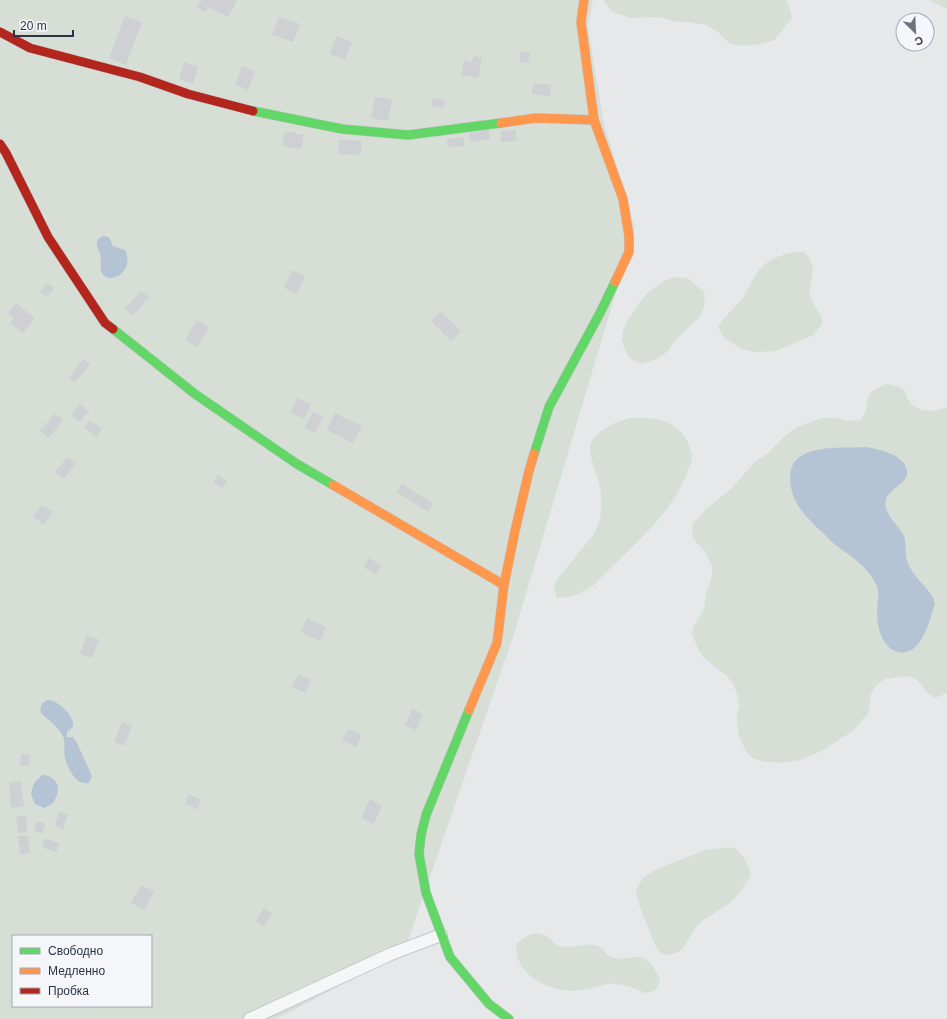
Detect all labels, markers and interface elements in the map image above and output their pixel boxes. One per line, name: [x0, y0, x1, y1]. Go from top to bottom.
scale bar: [14, 12, 73, 38]
north arrow: [895, 12, 935, 52]
text: 20 m: [20, 19, 47, 33]
text: С: [913, 34, 925, 48]
legend: [12, 935, 152, 1007]
text: Свободно: [48, 944, 103, 958]
text: Медленно: [48, 964, 105, 978]
text: Пробка: [48, 984, 89, 998]

